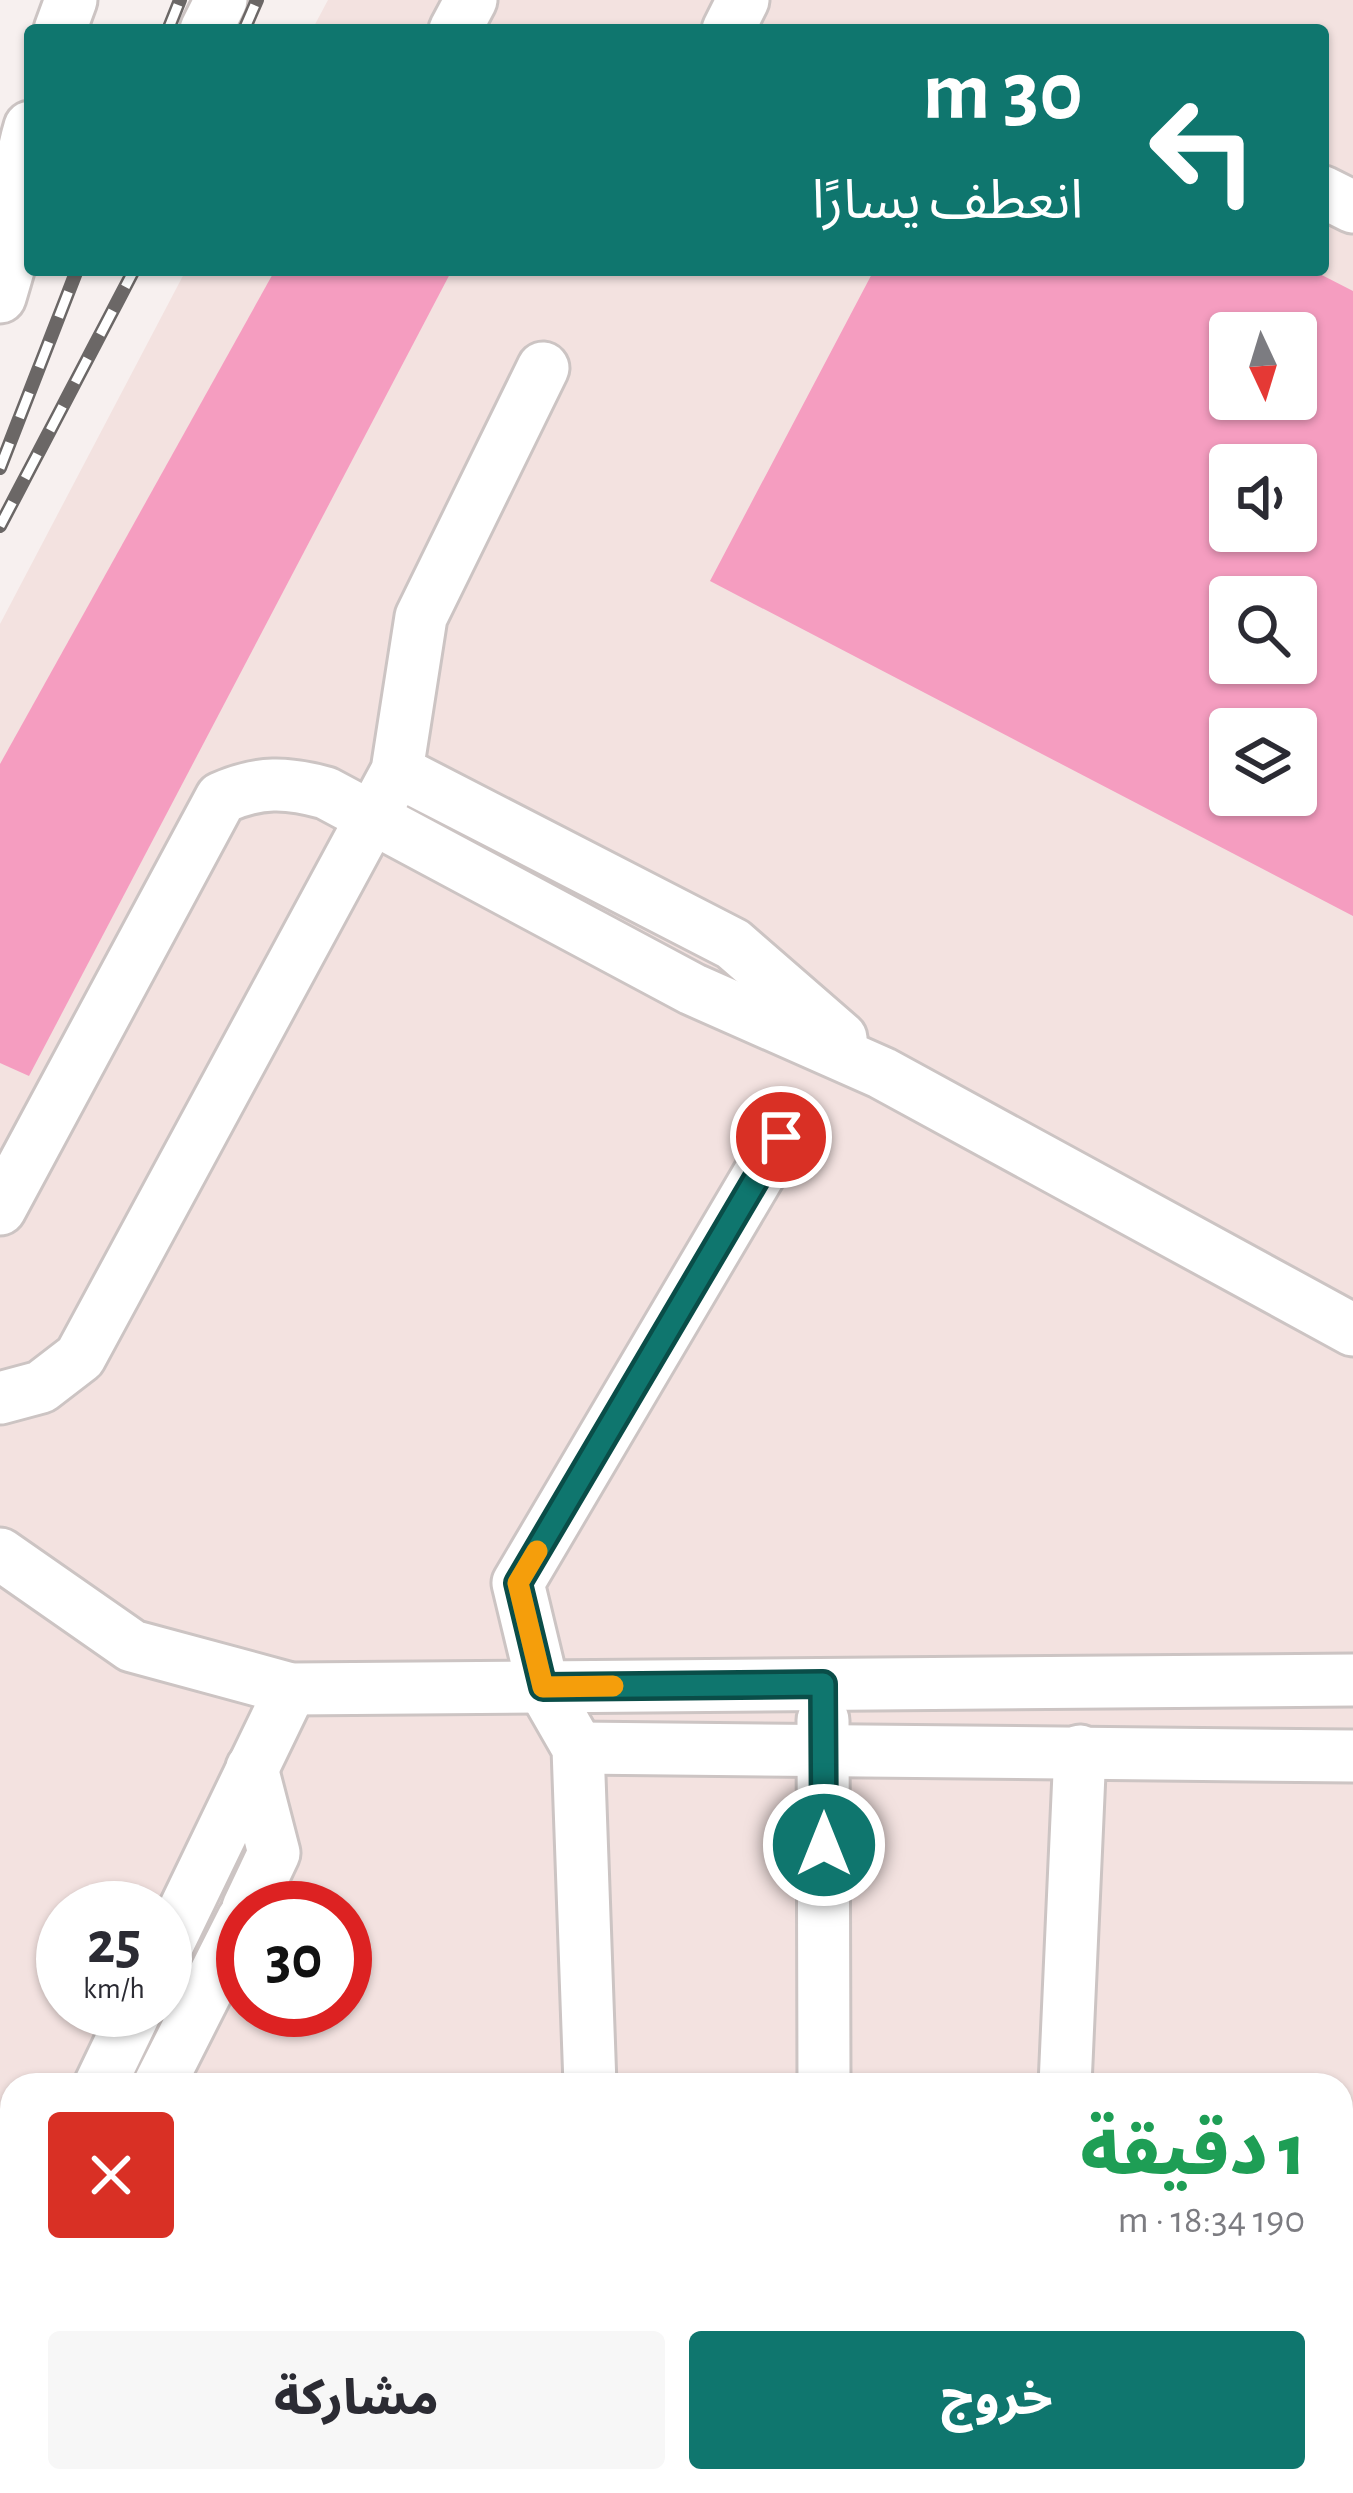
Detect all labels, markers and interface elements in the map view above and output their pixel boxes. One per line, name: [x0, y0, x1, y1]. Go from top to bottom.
text: 30 m: [923, 51, 1083, 135]
icon: left: [1125, 72, 1281, 228]
text: انعطف يسارًا: [812, 175, 1083, 229]
north arrow: [1209, 312, 1317, 420]
map controls: [1209, 312, 1317, 816]
button: sound: [1209, 444, 1317, 552]
button: search: [1209, 576, 1317, 684]
button: layers: [1209, 708, 1317, 816]
pin: [730, 1086, 832, 1188]
icon: arrive: [748, 1104, 814, 1170]
position arrow: [761, 1782, 887, 1908]
speed limit sign: 30: [216, 1881, 372, 2037]
text: 25: [87, 1914, 141, 1974]
text: km/h: [83, 1974, 145, 2004]
button: close: [48, 2112, 174, 2238]
text: 1 دقيقة: [1080, 2116, 1305, 2188]
text: 190 m · 18:34: [1118, 2201, 1305, 2240]
button: مشاركة: [48, 2331, 665, 2469]
button: خروج: [689, 2331, 1305, 2469]

